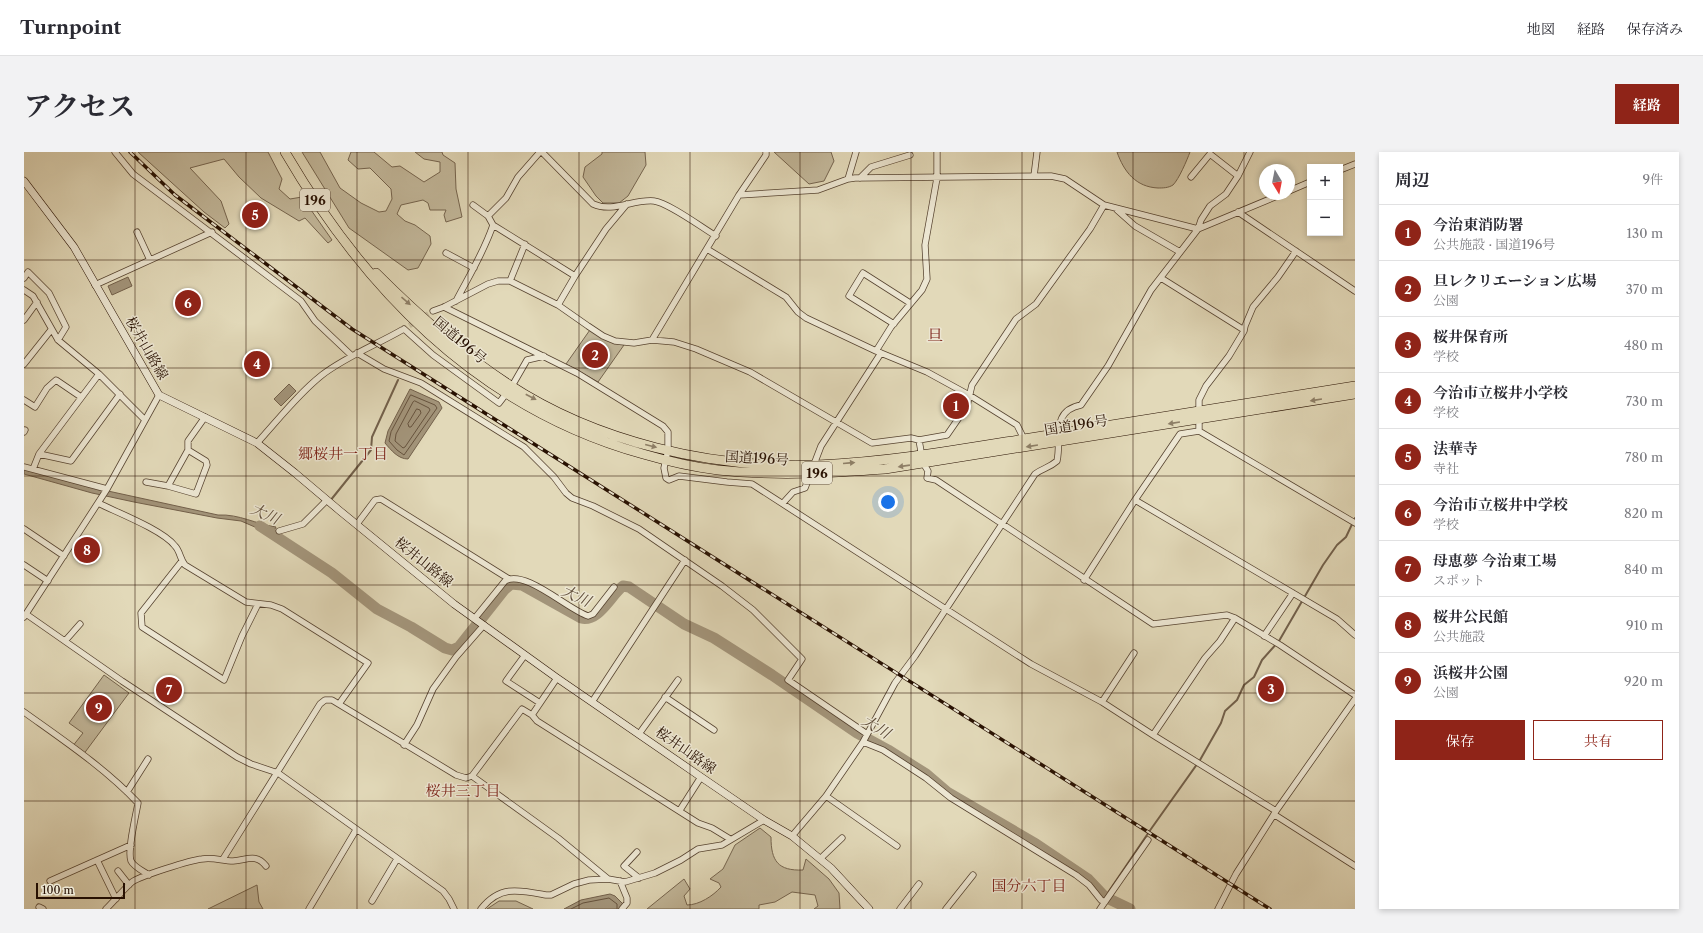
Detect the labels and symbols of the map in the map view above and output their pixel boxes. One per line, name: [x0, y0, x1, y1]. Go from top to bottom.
north arrow: [1259, 164, 1295, 200]
road number: 196: [300, 189, 330, 211]
pin: 5: [242, 200, 268, 230]
pin: 6: [175, 288, 201, 318]
one-way arrow: [401, 297, 411, 306]
street label: 国道196号: [430, 312, 490, 368]
street label: 桜井山路線: [122, 313, 172, 383]
district label: 旦: [927, 325, 943, 345]
pin: 2: [582, 340, 608, 370]
pin: 4: [244, 349, 270, 379]
pin: 1: [943, 391, 969, 421]
one-way arrow: [525, 394, 537, 400]
one-way arrow: [1310, 398, 1323, 404]
street label: 国道196号: [1043, 411, 1109, 439]
one-way arrow: [1168, 421, 1180, 427]
one-way arrow: [645, 443, 657, 449]
one-way arrow: [1026, 443, 1038, 449]
district label: 郷桜井一丁目: [298, 444, 388, 463]
street label: 国道196号: [724, 447, 790, 469]
one-way arrow: [843, 459, 855, 466]
road number: 196: [802, 462, 832, 484]
one-way arrow: [898, 463, 910, 469]
your location: [878, 492, 898, 512]
water label: 大川: [248, 499, 285, 529]
street label: 桜井山路線: [391, 533, 457, 591]
pin: 8: [74, 535, 100, 565]
water label: 大川: [559, 581, 596, 611]
pin: 3: [1258, 674, 1284, 704]
pin: 7: [156, 675, 182, 705]
pin: 9: [86, 693, 112, 723]
water label: 大川: [859, 711, 896, 743]
street label: 桜井山路線: [652, 723, 720, 777]
district label: 桜井三丁目: [425, 781, 501, 800]
district label: 国分六丁目: [991, 876, 1067, 895]
scale bar: [36, 881, 125, 900]

